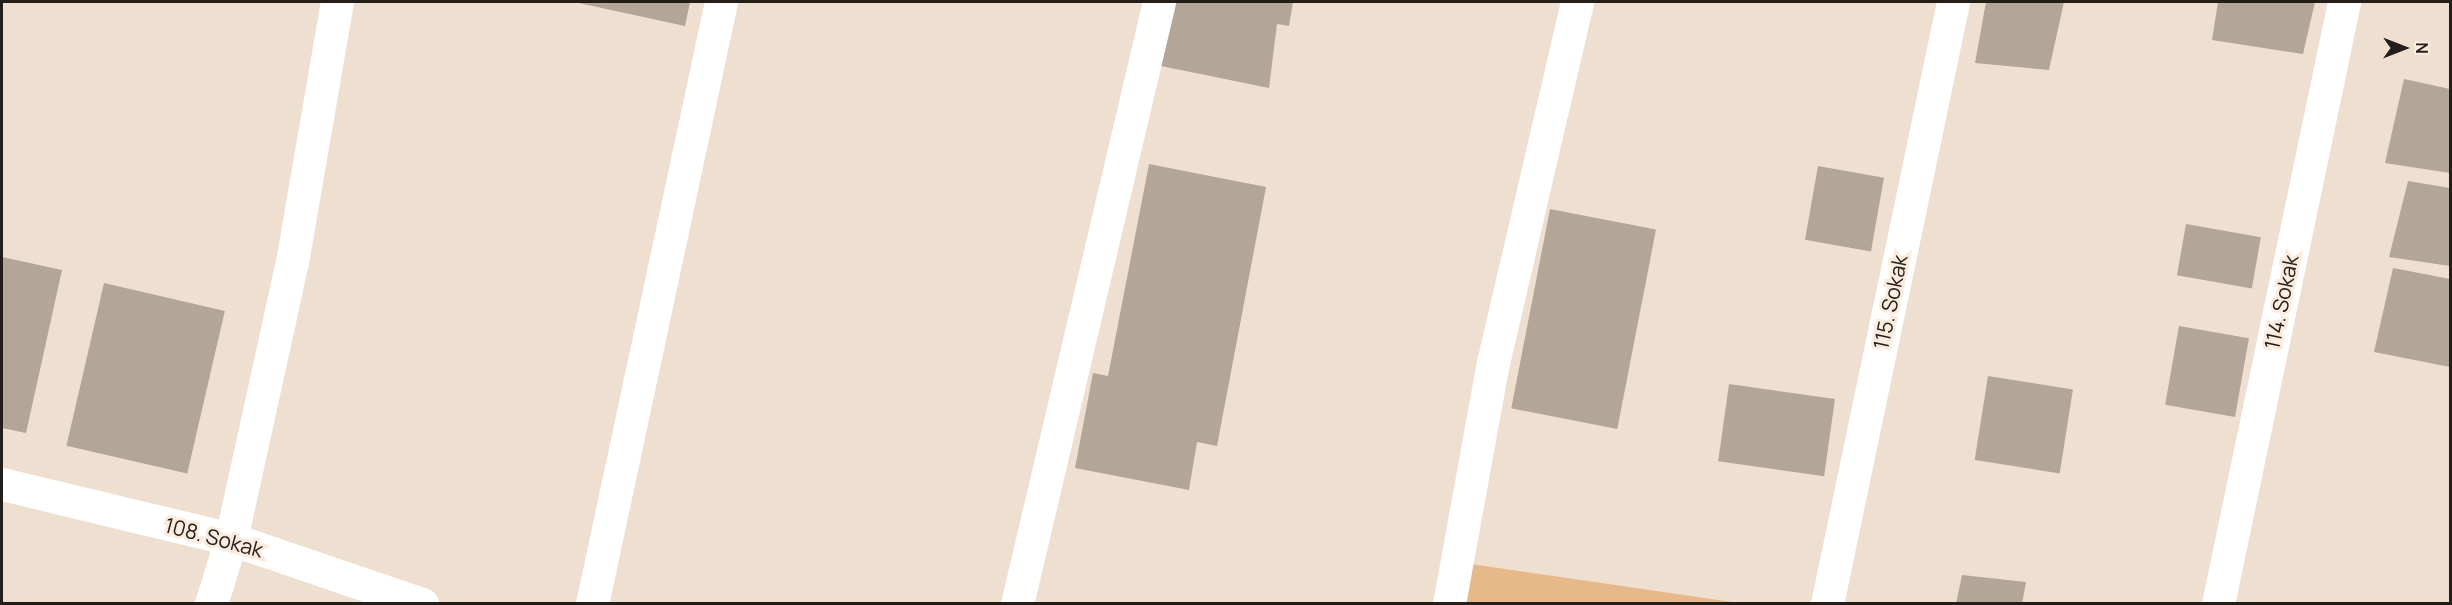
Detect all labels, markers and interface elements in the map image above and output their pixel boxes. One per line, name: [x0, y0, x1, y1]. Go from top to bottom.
north arrow: [2374, 18, 2434, 78]
text: N: [2411, 42, 2433, 54]
street label: 115. Sokak: [1868, 252, 1912, 352]
street label: 114. Sokak: [2259, 253, 2303, 351]
street label: 108. Sokak: [162, 512, 266, 562]

